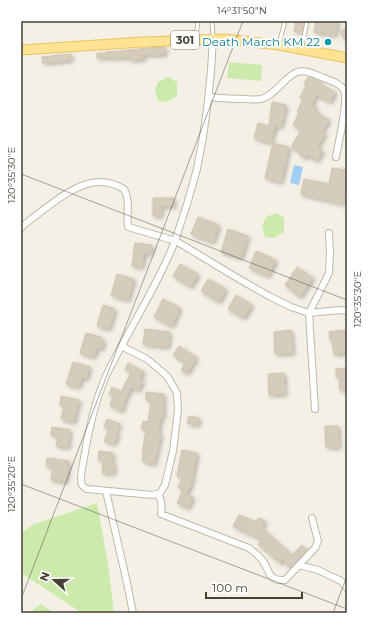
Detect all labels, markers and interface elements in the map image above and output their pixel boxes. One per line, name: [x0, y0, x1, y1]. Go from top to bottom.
text: 14°31'50"N: [217, 4, 267, 17]
road number: 301: [171, 31, 199, 49]
place label: Death March KM 22: [202, 34, 320, 49]
marker: Death March KM 22: [323, 37, 333, 47]
text: 120°35'30"E: [5, 146, 18, 203]
text: 120°35'30"E: [351, 270, 364, 327]
text: 120°35'20"E: [5, 455, 18, 512]
north arrow: [34, 560, 74, 600]
text: N: [37, 570, 53, 583]
scale bar: [206, 574, 302, 600]
text: 100 m: [212, 580, 248, 595]

